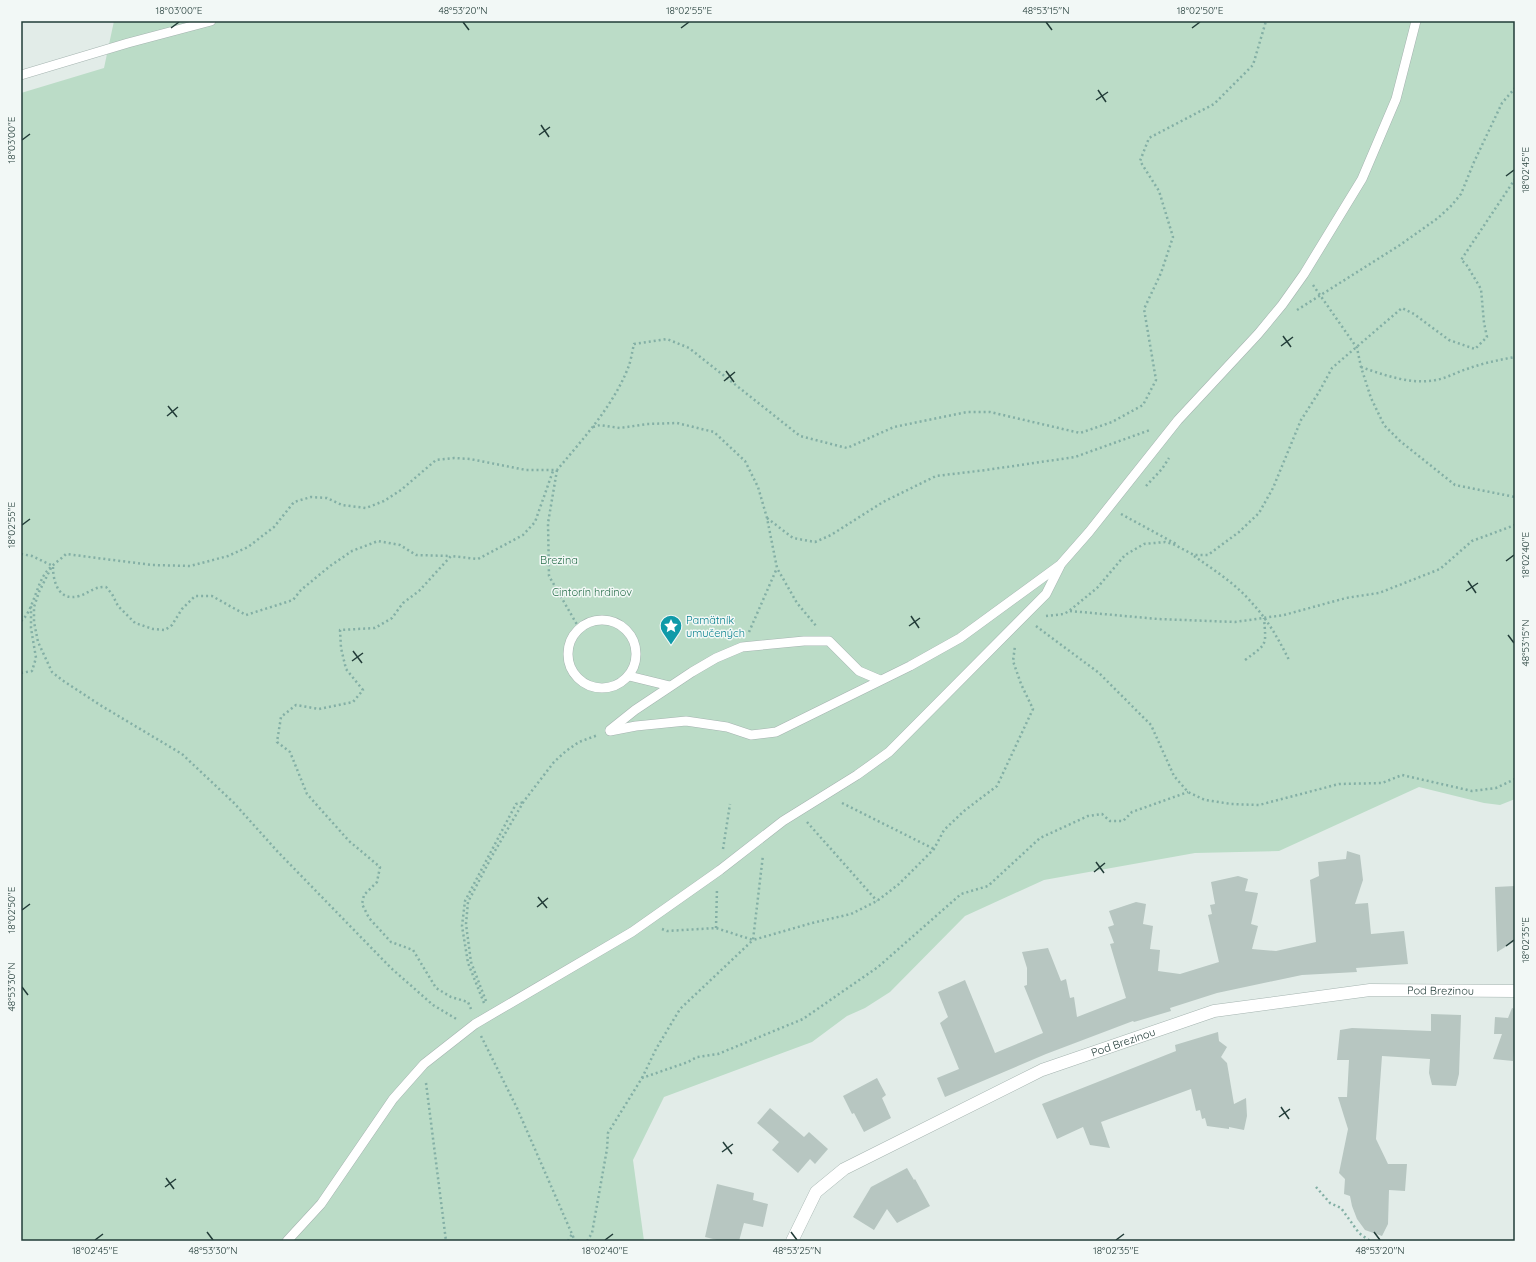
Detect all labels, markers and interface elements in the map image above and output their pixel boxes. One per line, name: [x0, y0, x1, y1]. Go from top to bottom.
text: 18°03'00"E: [156, 4, 203, 17]
text: 48°53'20"N: [438, 4, 488, 17]
text: 18°02'55"E: [666, 4, 712, 17]
text: 48°53'15"N: [1023, 4, 1069, 17]
text: 18°02'50"E: [1177, 4, 1224, 17]
text: 18°03'00"E: [5, 116, 18, 163]
text: 18°02'45"E: [1519, 147, 1532, 193]
text: 18°02'55"E: [5, 502, 18, 548]
text: 18°02'40"E: [1519, 531, 1532, 578]
park label: Brezina: [540, 553, 578, 567]
park label: Cintorín hrdinov: [552, 585, 632, 599]
place icon: Pamätník umučených: [658, 613, 684, 646]
place label: Pamätník umučených: [686, 613, 745, 640]
text: 48°53'15"N: [1519, 620, 1532, 666]
text: 18°02'50"E: [5, 886, 18, 933]
text: 18°02'35"E: [1519, 917, 1532, 963]
text: 48°53'30"N: [5, 963, 18, 1011]
street label: Pod Brezinou: [1407, 983, 1474, 998]
street label: Pod Brezinou: [1089, 1025, 1157, 1060]
text: 18°02'45"E: [72, 1244, 118, 1257]
text: 48°53'30"N: [189, 1244, 237, 1257]
text: 18°02'40"E: [582, 1244, 629, 1257]
text: 48°53'25"N: [773, 1244, 821, 1257]
text: 18°02'35"E: [1093, 1244, 1139, 1257]
text: 48°53'20"N: [1355, 1244, 1405, 1257]

